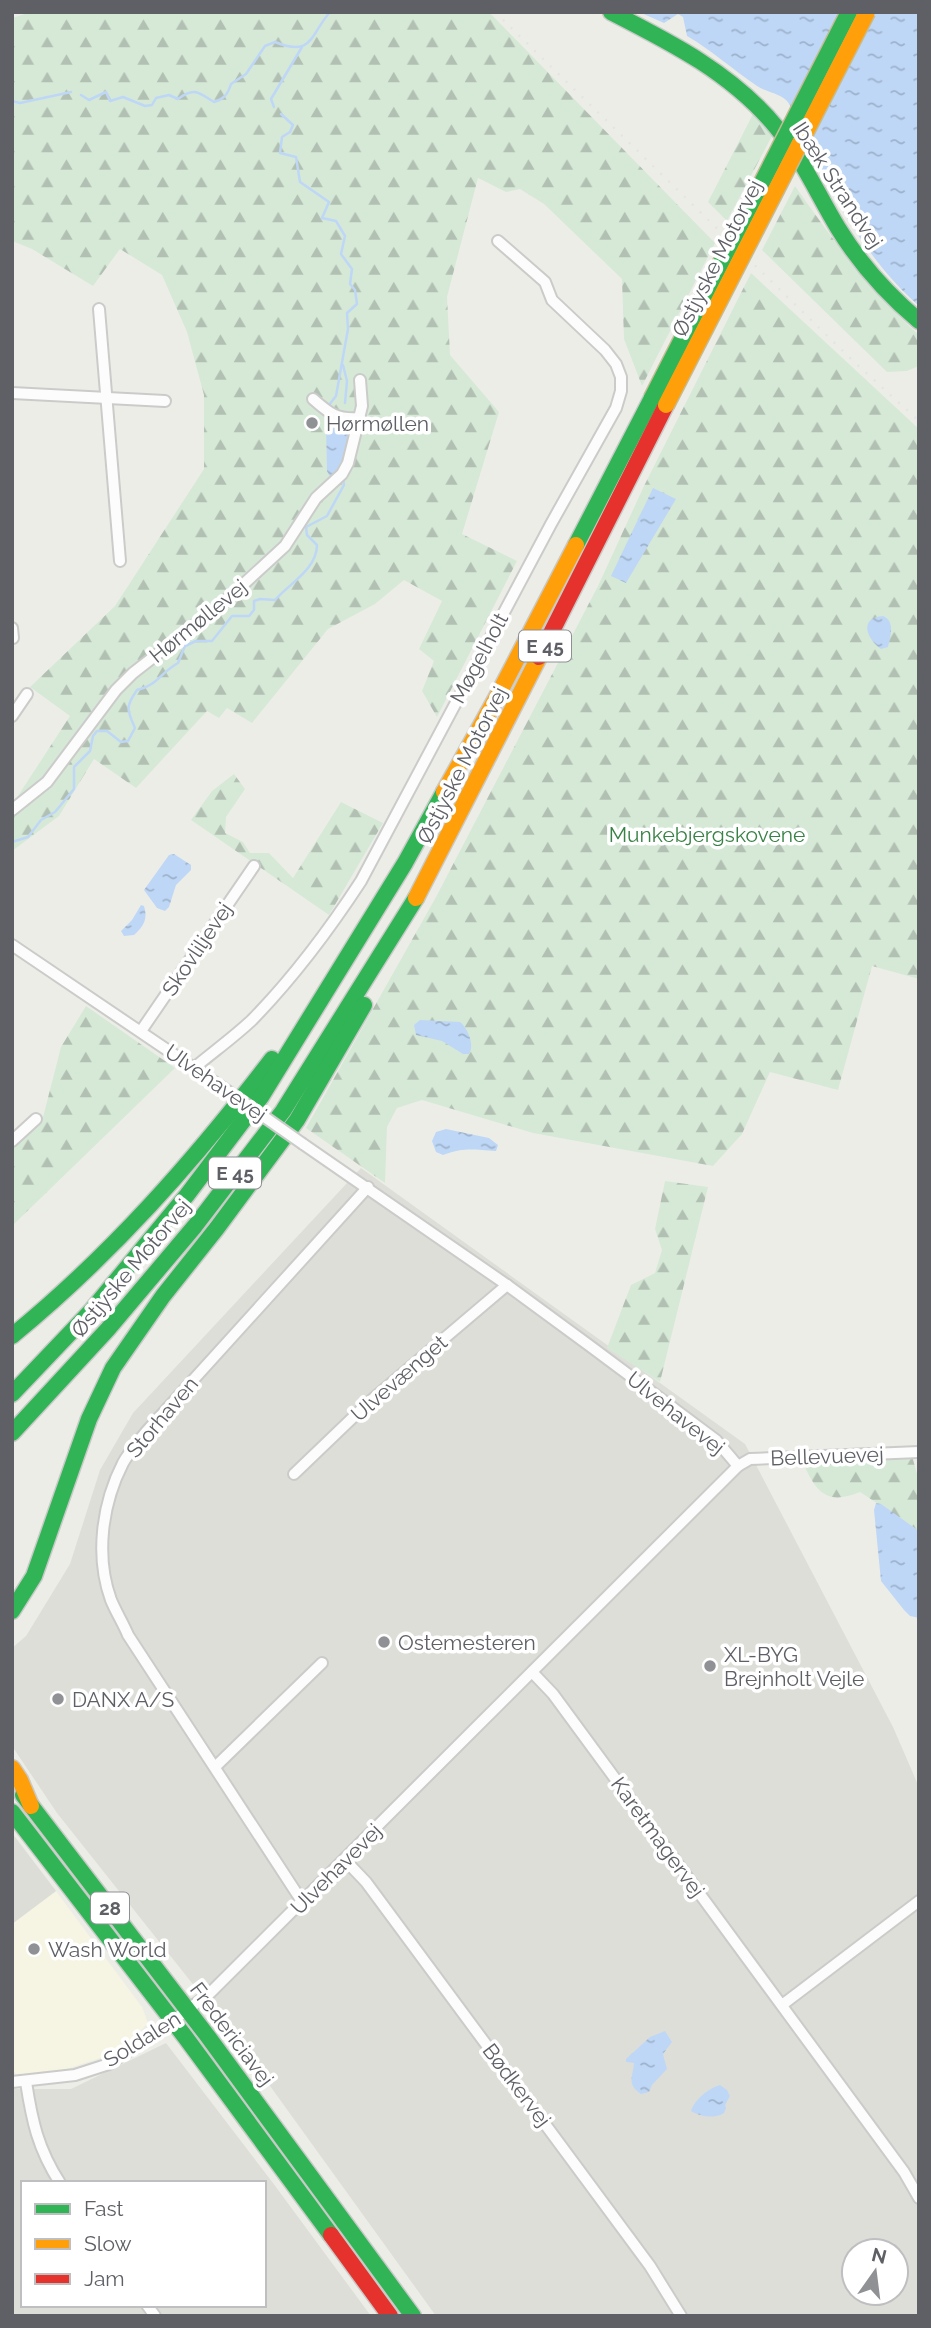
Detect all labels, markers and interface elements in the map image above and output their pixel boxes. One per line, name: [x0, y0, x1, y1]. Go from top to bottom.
street label: Ibæk Strandvej: [788, 117, 888, 253]
street label: Østjyske Motorvej: [667, 176, 767, 340]
place label: Hørmøllen: [326, 411, 429, 436]
marker: Hørmøllen: [304, 415, 320, 431]
street label: Hørmøllevej: [144, 574, 252, 668]
street label: Møgelholt: [445, 608, 513, 708]
road number: E 45: [519, 631, 571, 662]
street label: Østjyske Motorvej: [412, 683, 512, 847]
park label: Munkebjergskovene: [609, 822, 805, 847]
street label: Skovliljevej: [157, 898, 237, 1000]
street label: Ulvehavevej: [160, 1039, 272, 1127]
road number: E 45: [209, 1158, 261, 1189]
street label: Østjyske Motorvej: [66, 1194, 196, 1342]
street label: Ulvevænget: [346, 1330, 452, 1426]
street label: Ulvehavevej: [622, 1366, 730, 1460]
street label: Storhaven: [121, 1371, 203, 1463]
street label: Bellevuevej: [770, 1442, 884, 1470]
place label: Ostemesteren: [398, 1630, 536, 1655]
marker: Ostemesteren: [376, 1634, 392, 1650]
place label: XL-BYG Brejnholt Vejle: [724, 1642, 864, 1691]
marker: XL-BYG Brejnholt Vejle: [702, 1658, 718, 1674]
place label: DANX A/S: [72, 1687, 175, 1712]
marker: DANX A/S: [50, 1691, 66, 1707]
street label: Karetmagervej: [606, 1772, 710, 1902]
street label: Ulvehavevej: [285, 1818, 387, 1920]
road number: 28: [91, 1892, 129, 1924]
place label: Wash World: [48, 1937, 167, 1962]
marker: Wash World: [26, 1941, 42, 1957]
street label: Fredericiavej: [185, 1977, 279, 2091]
street label: Soldalen: [99, 2006, 185, 2072]
street label: Bødkervej: [478, 2038, 556, 2132]
legend: [21, 2181, 266, 2307]
text: Fast: [84, 2196, 124, 2221]
text: Slow: [84, 2231, 132, 2256]
north arrow: [840, 2237, 910, 2307]
text: N: [869, 2243, 889, 2268]
text: Jam: [84, 2266, 125, 2291]

